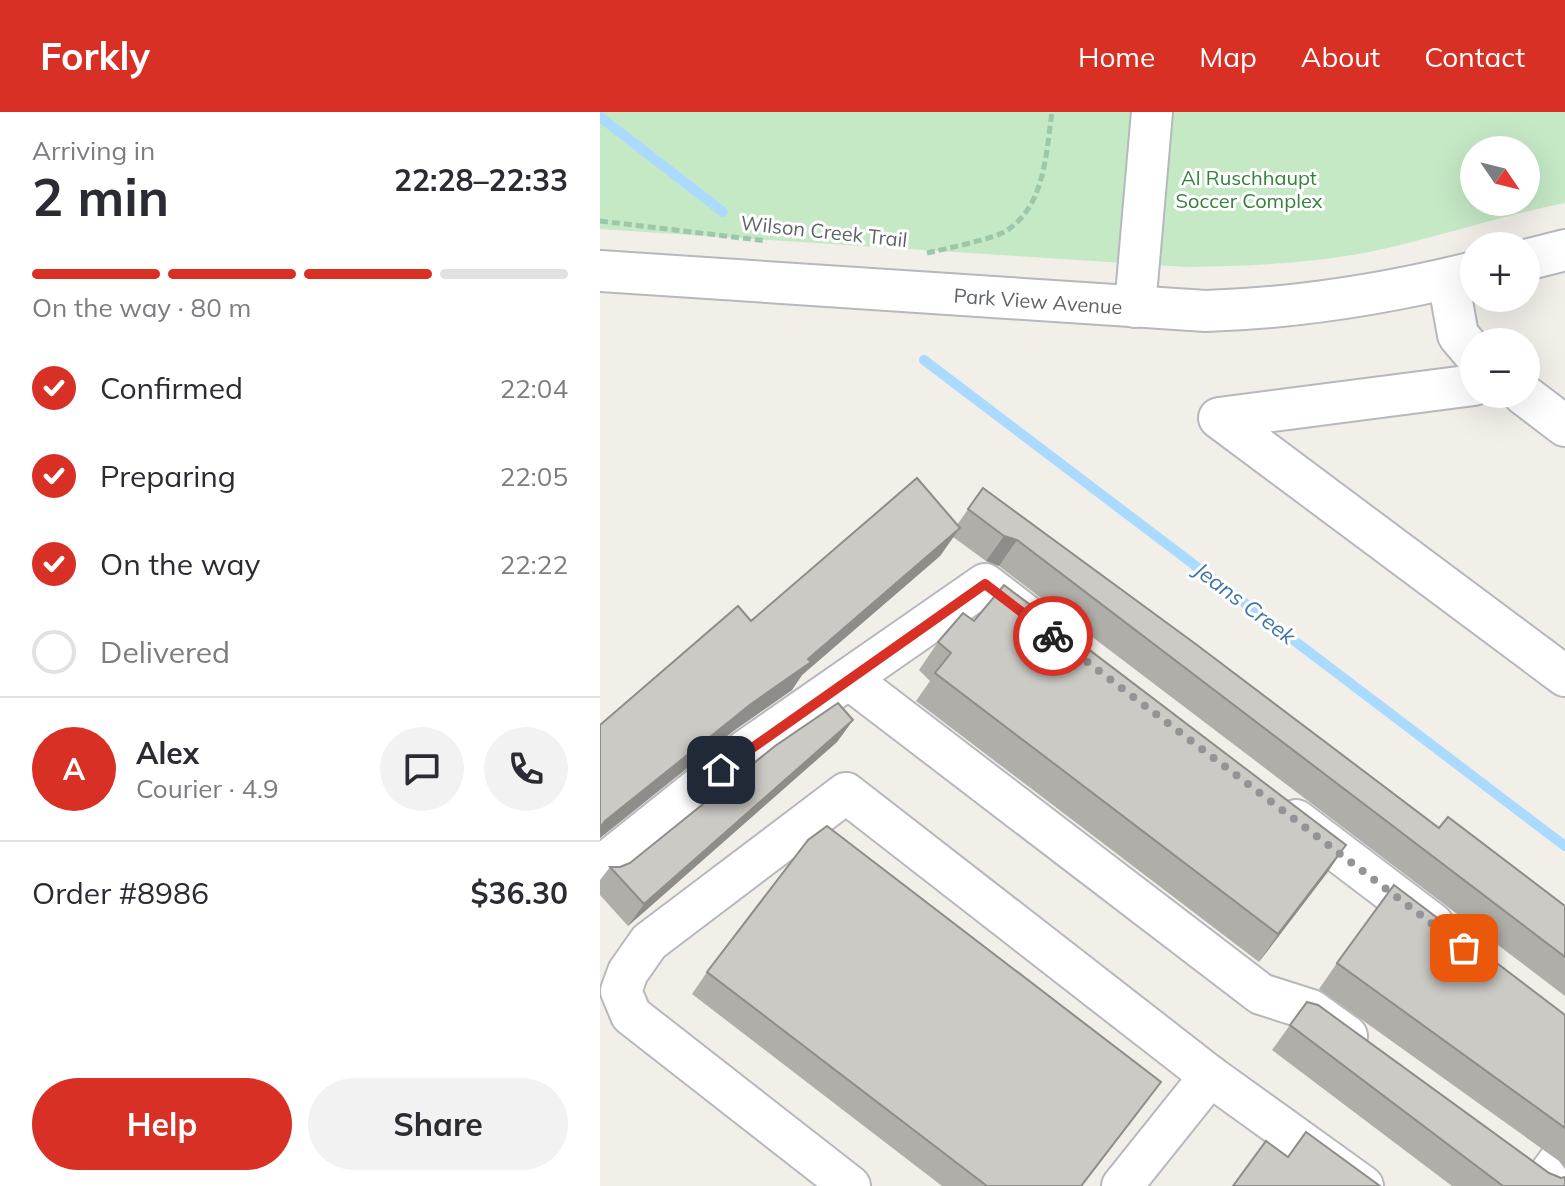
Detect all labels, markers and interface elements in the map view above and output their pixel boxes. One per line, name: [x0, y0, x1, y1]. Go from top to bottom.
text: Forkly: [40, 32, 150, 80]
text: Home: [1078, 39, 1155, 74]
text: Map: [1199, 39, 1257, 74]
text: About: [1301, 39, 1380, 74]
text: Contact: [1424, 39, 1525, 74]
text: Arriving in: [32, 134, 155, 167]
north arrow: [1460, 136, 1540, 216]
map controls: [1460, 136, 1540, 408]
text: 22:28–22:33: [394, 161, 568, 199]
text: 2 min: [32, 164, 169, 229]
park label: Al Ruschhaupt Soccer Complex: [1176, 165, 1323, 213]
street label: Wilson Creek Trail: [739, 210, 909, 252]
button: +: [1460, 232, 1540, 312]
street label: Park View Avenue: [953, 283, 1123, 319]
text: On the way · 80 m: [32, 291, 251, 324]
button: −: [1460, 328, 1540, 408]
icon: check: [32, 366, 76, 410]
text: Confirmed: [100, 369, 243, 407]
text: 22:04: [500, 372, 568, 405]
icon: check: [32, 454, 76, 498]
text: Preparing: [100, 457, 236, 495]
text: 22:05: [500, 460, 568, 493]
icon: check: [32, 542, 76, 586]
text: On the way: [100, 545, 260, 583]
text: 22:22: [500, 548, 568, 581]
water label: Jeans Creek: [1187, 554, 1302, 651]
courier: [1013, 596, 1093, 676]
icon: bike: [1031, 614, 1075, 658]
text: Delivered: [100, 633, 230, 671]
button: chat: [380, 727, 464, 811]
button: phone: [484, 727, 568, 811]
text: Alex: [136, 734, 199, 772]
pin: [687, 736, 755, 804]
icon: home: [699, 748, 743, 792]
text: A: [63, 750, 85, 788]
text: Courier · 4.9: [136, 772, 279, 805]
text: Order #8986: [32, 874, 209, 912]
text: $36.30: [471, 874, 568, 912]
pin: [1430, 914, 1498, 982]
icon: bag: [1442, 926, 1486, 970]
button: Help: [32, 1078, 292, 1170]
button: Share: [308, 1078, 568, 1170]

